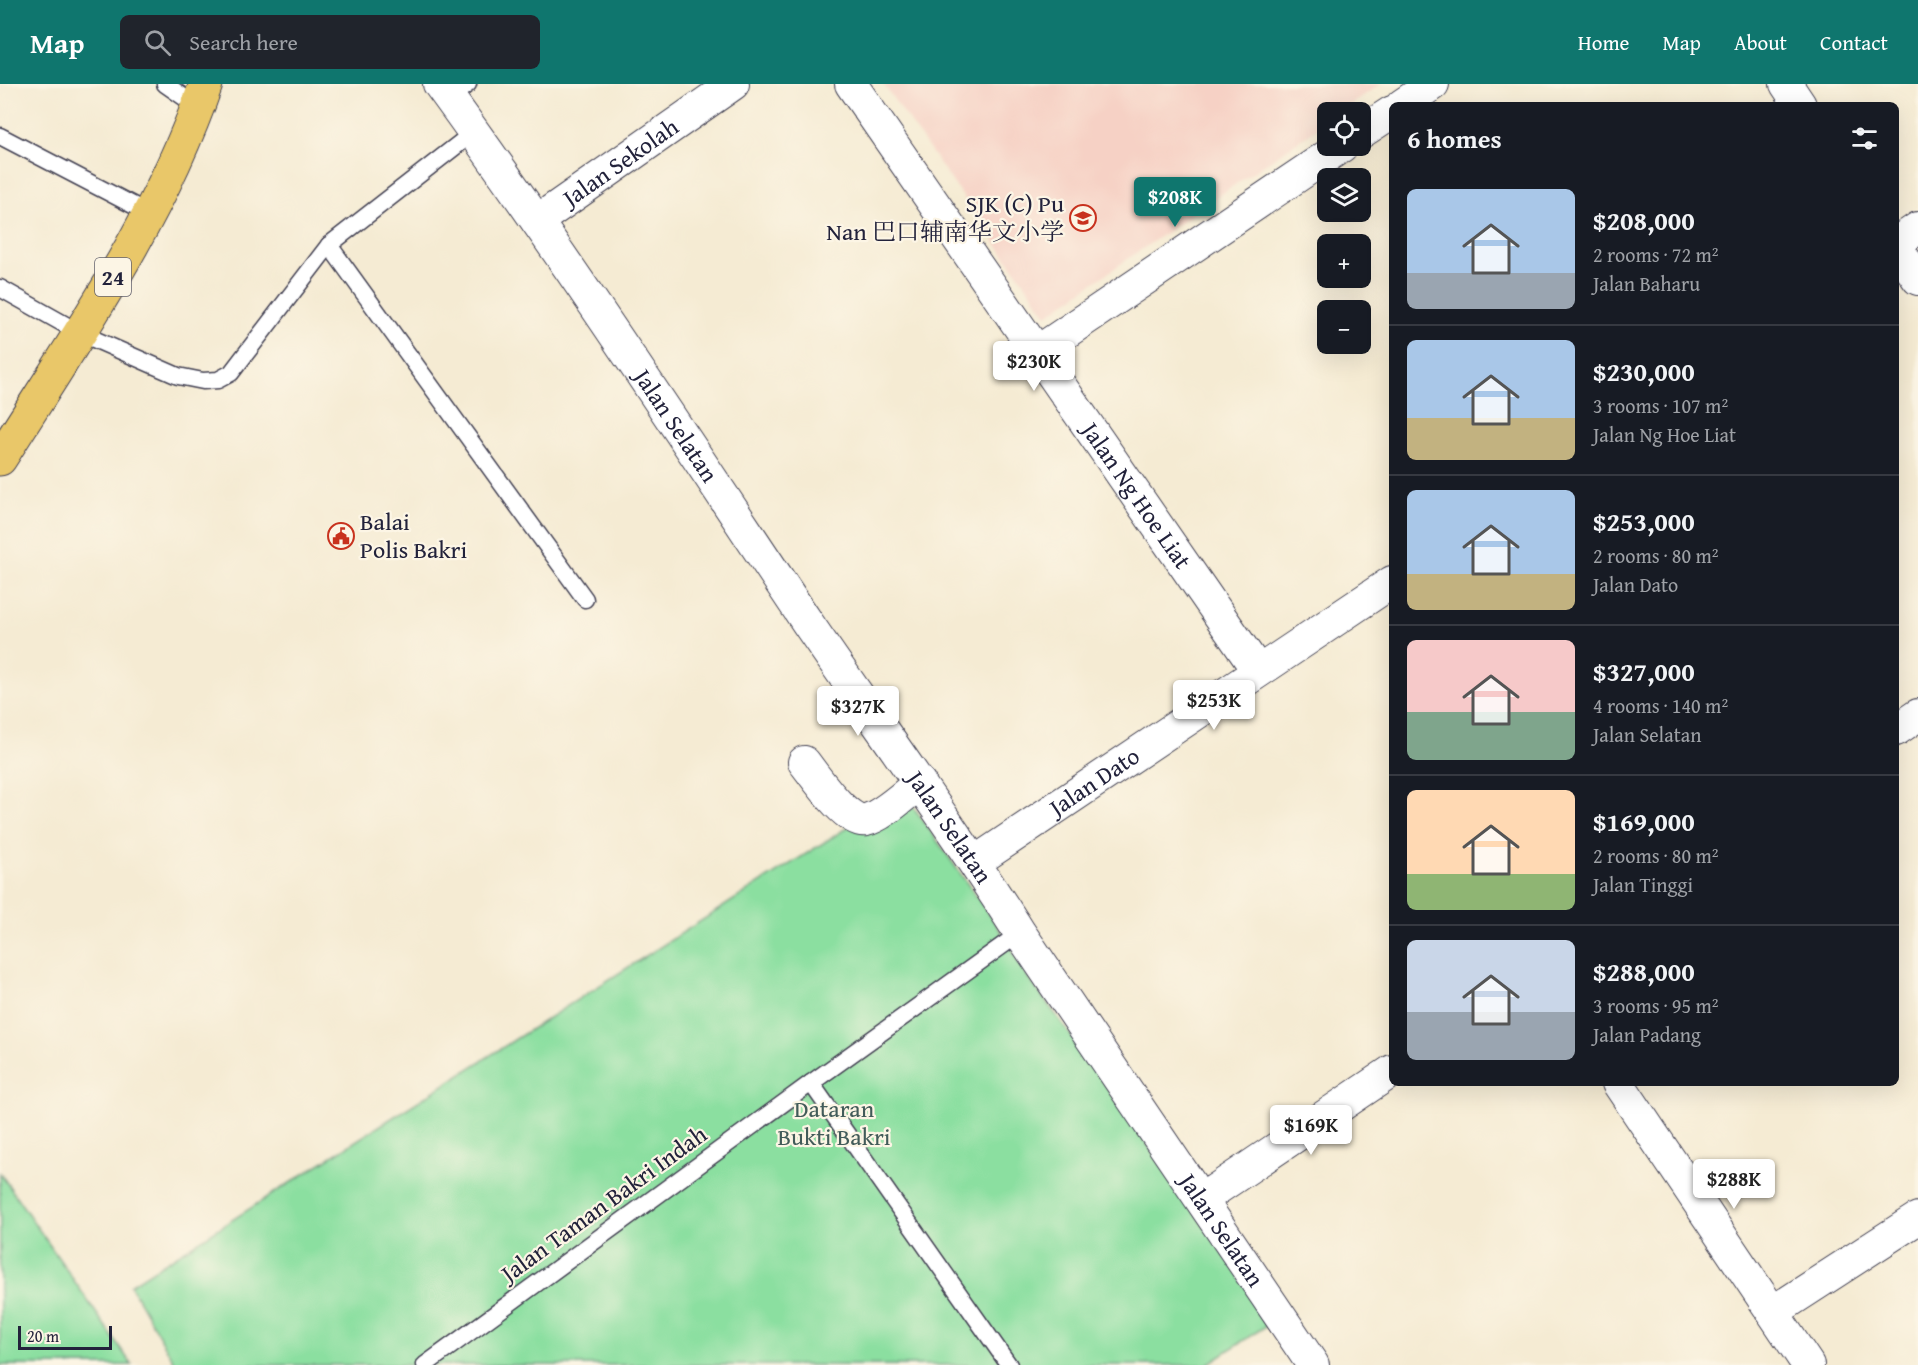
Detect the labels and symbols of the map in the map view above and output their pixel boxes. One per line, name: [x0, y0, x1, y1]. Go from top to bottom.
street label: Jalan Sekolah: [553, 109, 686, 217]
pin: $208K: [1133, 177, 1217, 228]
place label: SJK (C) Pu Nan 巴口辅南华文小学: [826, 186, 1064, 249]
school or university icon: SJK (C) Pu Nan 巴口辅南华文小学: [1068, 203, 1098, 233]
road number: 24: [95, 258, 131, 296]
pin: $230K: [992, 341, 1076, 392]
street label: Jalan Selatan: [624, 359, 727, 490]
street label: Jalan Ng Hoe Liat: [1072, 412, 1200, 576]
place label: Balai Polis Bakri: [360, 504, 467, 567]
public building icon: Balai Polis Bakri: [326, 521, 356, 551]
pin: $253K: [1172, 680, 1256, 731]
pin: $327K: [816, 686, 900, 737]
street label: Jalan Dato: [1040, 738, 1147, 826]
street label: Jalan Selatan: [897, 761, 1002, 891]
park label: Dataran Bukti Bakri: [777, 1091, 891, 1154]
pin: $169K: [1269, 1105, 1353, 1156]
street label: Jalan Taman Bakri Indah: [491, 1117, 714, 1292]
pin: $288K: [1692, 1159, 1776, 1210]
street label: Jalan Selatan: [1169, 1164, 1273, 1294]
scale bar: [18, 1323, 112, 1350]

